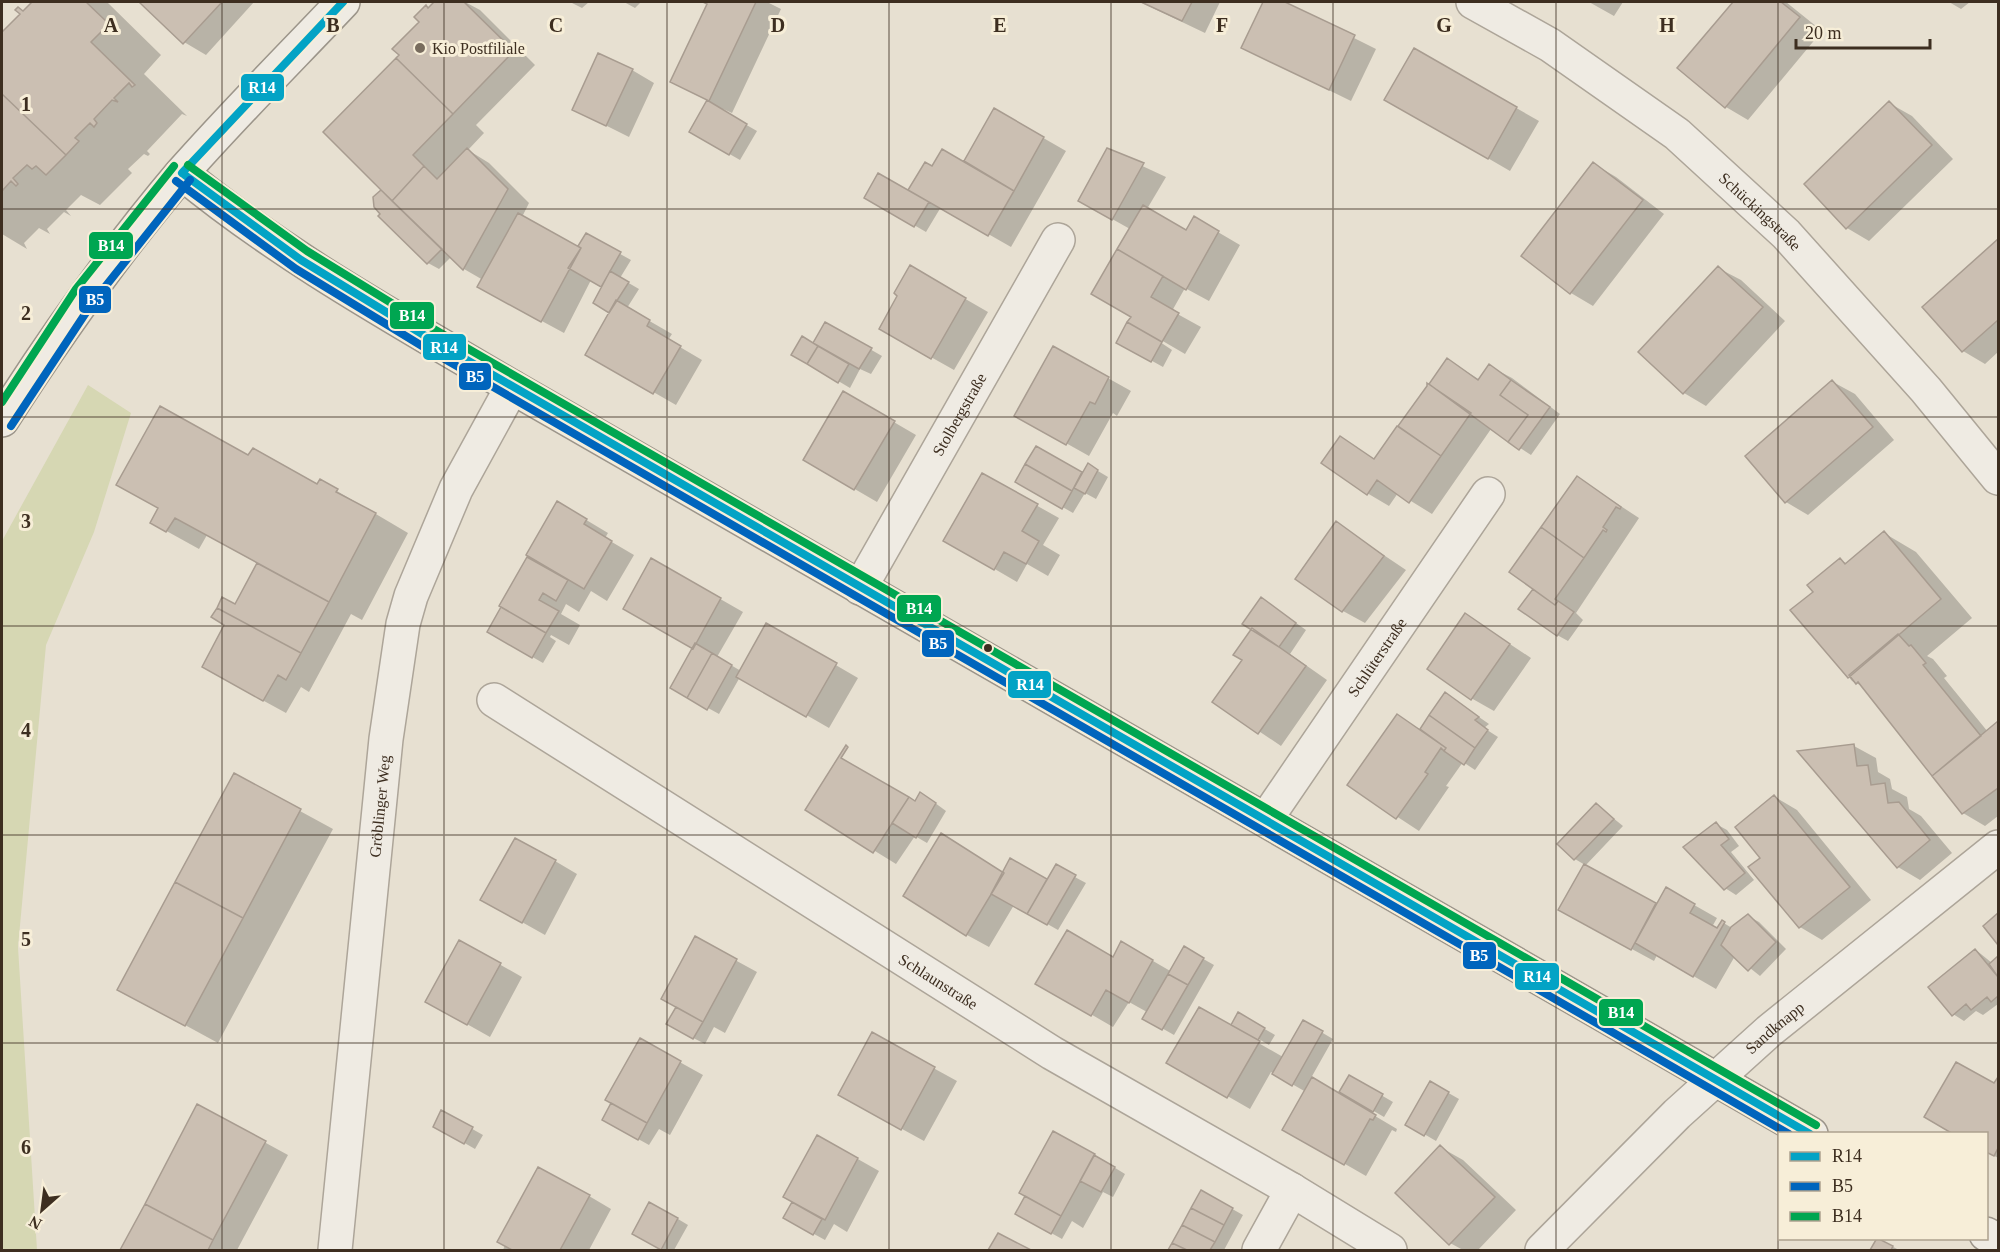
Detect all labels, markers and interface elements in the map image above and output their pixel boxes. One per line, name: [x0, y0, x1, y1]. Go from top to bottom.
scale bar: [1796, 12, 1930, 50]
text: A: [104, 14, 119, 36]
text: B: [326, 14, 340, 36]
text: C: [549, 14, 563, 36]
text: D: [771, 14, 785, 36]
text: E: [993, 14, 1007, 36]
text: F: [1216, 14, 1228, 36]
text: G: [1436, 14, 1452, 36]
text: H: [1659, 14, 1675, 36]
text: 20 m: [1805, 23, 1842, 43]
place label: Kio Postfiliale: [432, 40, 525, 57]
marker: Kio Postfiliale: [413, 41, 427, 55]
line badge: R14: [240, 73, 285, 102]
text: R14: [248, 79, 276, 96]
text: 1: [21, 93, 31, 115]
street label: Schückingstraße: [1716, 169, 1804, 254]
line badge: B14: [88, 231, 134, 260]
text: B14: [98, 237, 124, 254]
line badge: B5: [78, 285, 112, 314]
text: B5: [86, 291, 104, 308]
line badge: B14: [389, 301, 435, 330]
text: 2: [21, 302, 31, 324]
text: B14: [399, 307, 425, 324]
line badge: R14: [422, 333, 467, 361]
text: R14: [430, 339, 458, 356]
line badge: B5: [458, 362, 492, 391]
text: B5: [466, 368, 484, 385]
street label: Stolbergstraße: [929, 370, 990, 459]
text: 3: [21, 510, 31, 532]
line badge: B14: [896, 594, 942, 623]
text: B14: [906, 600, 932, 617]
street label: Schlüterstraße: [1344, 615, 1410, 700]
line badge: B5: [921, 629, 955, 658]
text: B5: [929, 635, 947, 652]
unlabelled marker: [982, 642, 994, 654]
line badge: R14: [1007, 670, 1052, 699]
text: R14: [1016, 676, 1044, 693]
text: 4: [21, 719, 31, 741]
street label: Gröblinger Weg: [366, 754, 394, 858]
text: 5: [21, 928, 31, 950]
line badge: B5: [1462, 941, 1497, 970]
text: B5: [1470, 947, 1488, 964]
street label: Schlaunstraße: [896, 950, 981, 1013]
line badge: R14: [1514, 962, 1560, 991]
text: R14: [1523, 968, 1551, 985]
line badge: B14: [1598, 998, 1644, 1027]
street label: Sandknapp: [1742, 998, 1808, 1057]
text: B14: [1608, 1004, 1634, 1021]
legend: [1778, 1132, 1988, 1240]
text: 6: [21, 1136, 31, 1158]
text: R14: [1832, 1146, 1862, 1166]
text: B5: [1832, 1176, 1853, 1196]
north arrow: [12, 1180, 72, 1240]
text: B14: [1832, 1206, 1862, 1226]
text: N: [26, 1212, 44, 1233]

